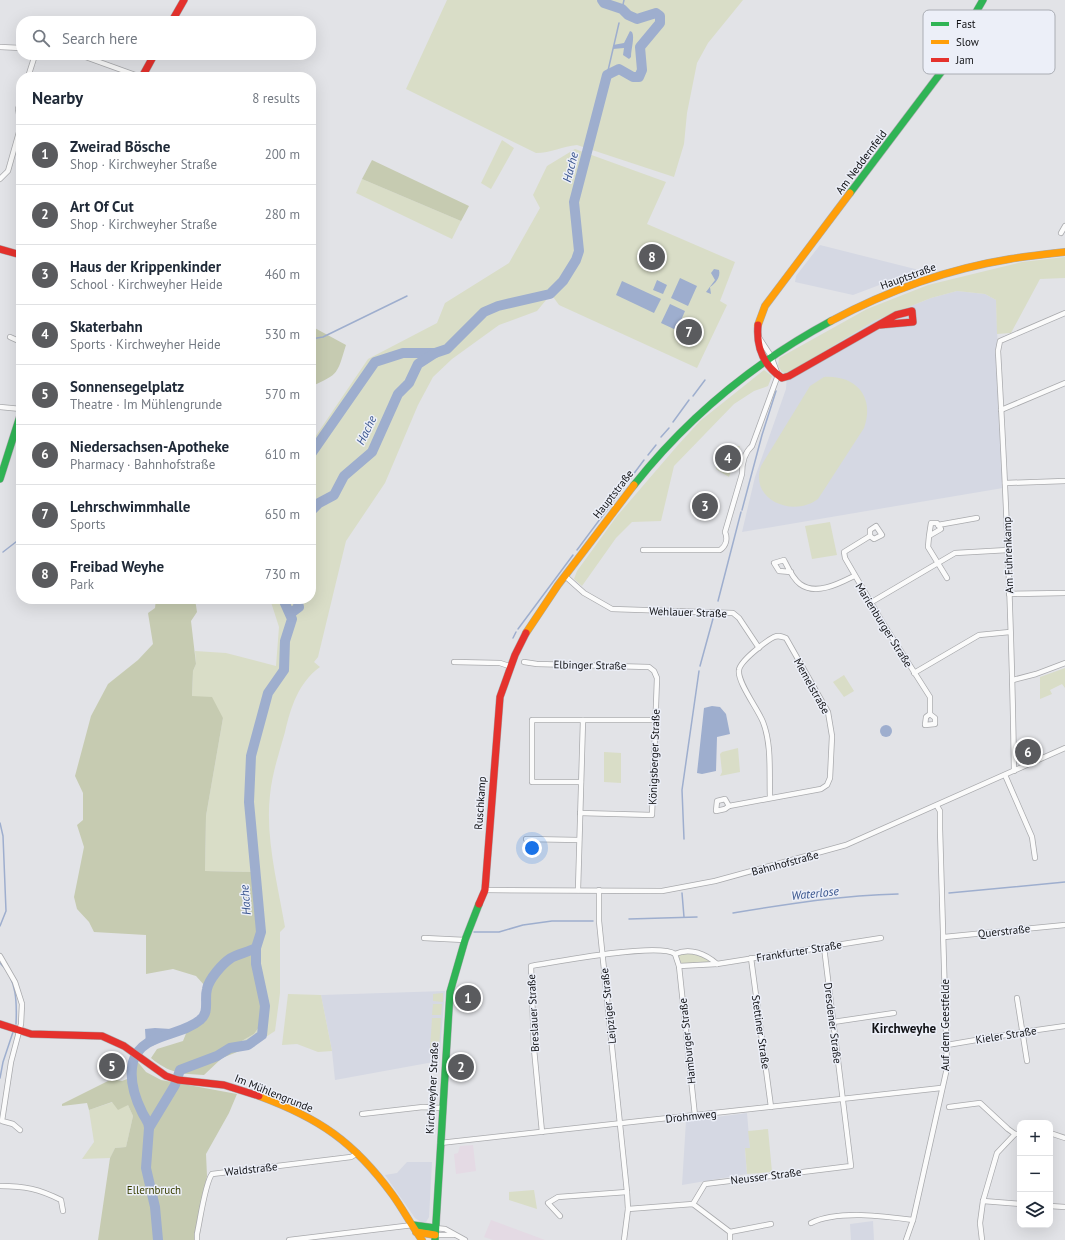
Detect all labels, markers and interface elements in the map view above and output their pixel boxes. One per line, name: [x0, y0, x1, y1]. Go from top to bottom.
legend: [923, 10, 1055, 74]
search box: [16, 16, 316, 60]
text: Fast: [956, 17, 976, 31]
icon: search: [30, 27, 52, 49]
text: Search here: [62, 29, 138, 48]
text: Slow: [956, 35, 979, 49]
text: Jam: [955, 53, 974, 67]
text: Nearby: [32, 87, 83, 109]
text: 8 results: [252, 90, 300, 107]
street label: Am Neddernfeld: [832, 127, 890, 197]
text: Zweirad Bösche: [70, 137, 170, 156]
text: 1: [41, 146, 49, 163]
text: 200 m: [265, 146, 300, 163]
water label: Hache: [559, 150, 581, 184]
text: Shop · Kirchweyher Straße: [70, 156, 217, 173]
text: Art Of Cut: [70, 197, 134, 216]
text: 2: [41, 206, 49, 223]
text: 280 m: [265, 206, 300, 223]
text: Shop · Kirchweyher Straße: [70, 216, 217, 233]
pin: 8: [639, 242, 665, 272]
text: Haus der Krippenkinder: [70, 257, 221, 276]
street label: Hauptstraße: [878, 259, 938, 293]
text: 3: [41, 266, 49, 283]
text: 460 m: [265, 266, 300, 283]
text: School · Kirchweyher Heide: [70, 276, 223, 293]
text: Skaterbahn: [70, 317, 143, 336]
pin: 7: [676, 317, 702, 347]
text: 4: [41, 326, 49, 343]
text: 530 m: [265, 326, 300, 343]
text: Sports · Kirchweyher Heide: [70, 336, 221, 353]
text: Sonnensegelplatz: [70, 377, 184, 396]
text: 5: [41, 386, 49, 403]
text: 570 m: [265, 386, 300, 403]
text: Theatre · Im Mühlengrunde: [70, 396, 222, 413]
water label: Hache: [353, 413, 380, 447]
text: Niedersachsen-Apotheke: [70, 437, 229, 456]
pin: 4: [715, 443, 741, 473]
text: 6: [41, 446, 49, 463]
text: 610 m: [265, 446, 300, 463]
text: Pharmacy · Bahnhofstraße: [70, 456, 215, 473]
street label: Hauptstraße: [590, 466, 637, 521]
pin: 3: [692, 491, 718, 521]
text: Lehrschwimmhalle: [70, 497, 190, 516]
text: 7: [41, 506, 49, 523]
text: 650 m: [265, 506, 300, 523]
text: Sports: [70, 516, 106, 533]
street label: Am Fuhrenkamp: [1000, 516, 1016, 594]
text: Freibad Weyhe: [70, 557, 164, 576]
text: 8: [41, 566, 49, 583]
text: 730 m: [265, 566, 300, 583]
text: Park: [70, 576, 94, 593]
street label: Marienburger Straße: [852, 580, 916, 670]
street label: Wehlauer Straße: [649, 604, 728, 620]
street label: Memelstraße: [791, 656, 833, 717]
street label: Elbinger Straße: [553, 657, 627, 673]
street label: Königsberger Straße: [645, 708, 663, 805]
pin: 6: [1015, 737, 1041, 767]
street label: Ruschkamp: [471, 776, 489, 830]
your location: [522, 838, 542, 858]
street label: Bahnhofstraße: [750, 847, 820, 879]
water label: Waterlose: [790, 883, 840, 903]
water label: Hache: [236, 884, 254, 916]
street label: Querstraße: [977, 921, 1031, 941]
street label: Frankfurter Straße: [755, 937, 843, 965]
street label: Leipziger Straße: [597, 967, 619, 1045]
street label: Breslauer Straße: [524, 973, 542, 1052]
street label: Auf dem Geestfelde: [938, 979, 952, 1071]
street label: Dresdener Straße: [821, 982, 845, 1065]
pin: 1: [455, 983, 481, 1013]
street label: Stettiner Straße: [749, 994, 773, 1070]
street label: Hamburger Straße: [675, 997, 698, 1085]
district label: Kirchweyhe: [872, 1020, 937, 1037]
street label: Kieler Straße: [974, 1023, 1038, 1047]
street label: Kirchweyher Straße: [423, 1041, 441, 1134]
pin: 5: [99, 1051, 125, 1081]
pin: 2: [448, 1052, 474, 1082]
street label: Im Mühlengrunde: [233, 1071, 316, 1115]
street label: Drohmweg: [665, 1106, 717, 1126]
map controls: [1017, 1120, 1053, 1228]
button: +: [1017, 1120, 1053, 1156]
button: −: [1017, 1156, 1053, 1192]
street label: Waldstraße: [224, 1159, 278, 1179]
street label: Neusser Straße: [730, 1165, 803, 1187]
park label: Ellernbruch: [127, 1183, 181, 1197]
button: layers: [1017, 1192, 1053, 1228]

